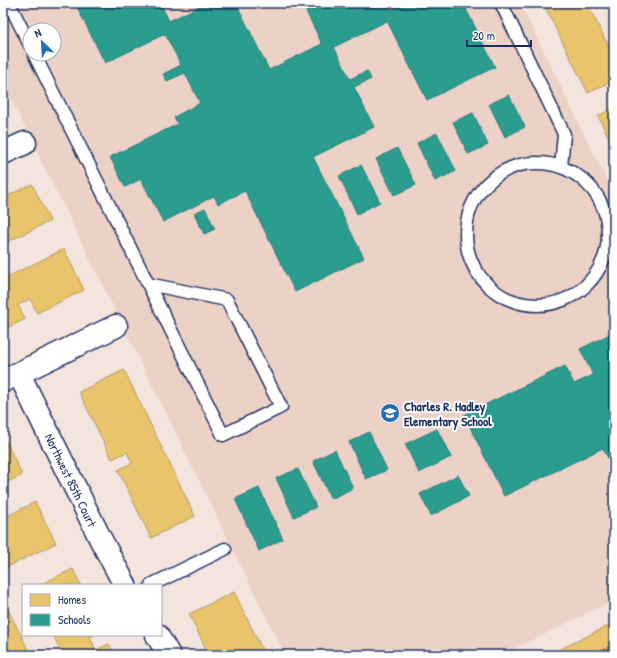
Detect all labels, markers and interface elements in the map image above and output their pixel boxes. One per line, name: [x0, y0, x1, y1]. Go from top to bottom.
north arrow: [22, 22, 62, 62]
scale bar: [467, 22, 531, 48]
text: N: [32, 25, 44, 41]
text: 20 m: [473, 27, 495, 44]
place label: Charles R. Hadley Elementary School: [404, 397, 492, 431]
school or university icon: Charles R. Hadley Elementary School: [379, 402, 401, 424]
street label: Northwest 85th Court: [41, 430, 102, 530]
legend: [22, 584, 162, 636]
text: Homes: [58, 591, 86, 608]
text: Schools: [58, 611, 91, 628]

